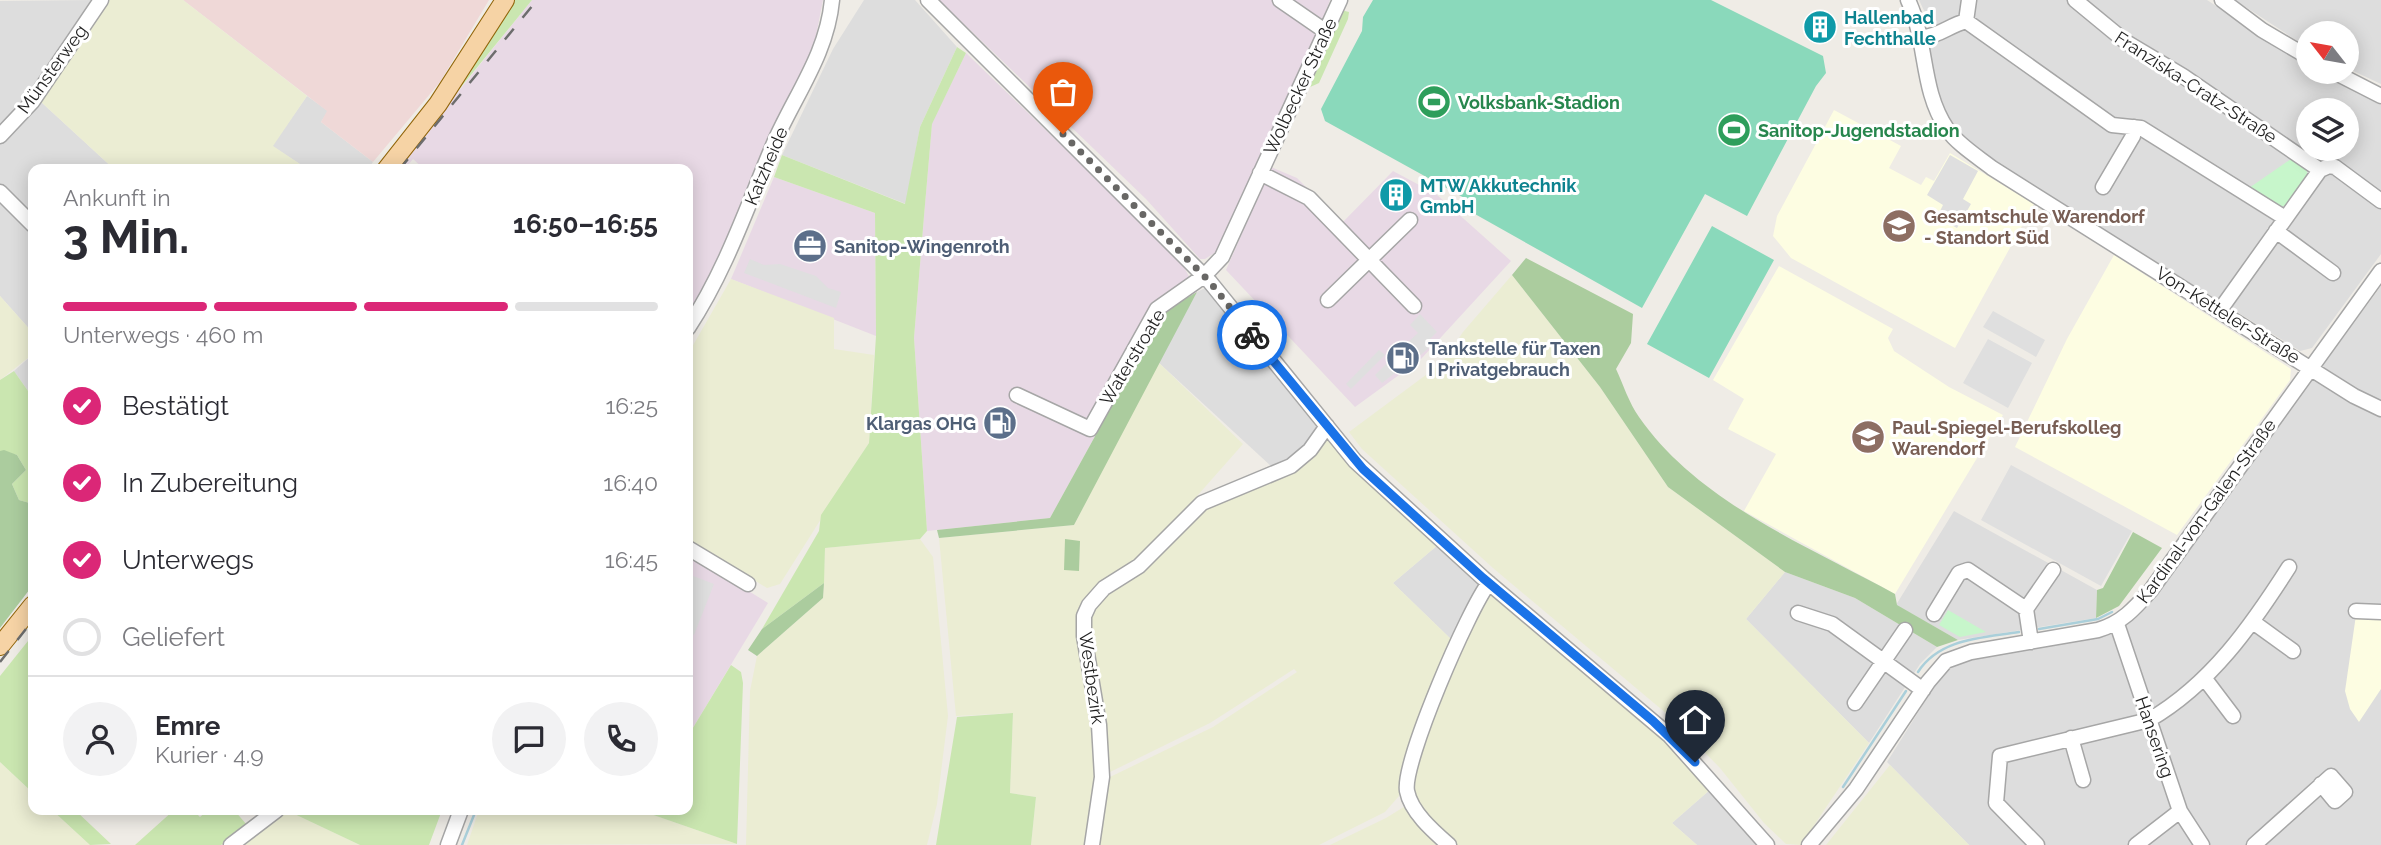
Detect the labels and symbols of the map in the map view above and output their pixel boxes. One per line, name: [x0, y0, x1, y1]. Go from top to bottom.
place label: Hallenbad Fechthalle: [1844, 7, 1936, 49]
building icon: Hallenbad Fechthalle: [1801, 8, 1839, 46]
street label: Wolbecker Straße: [1259, 14, 1341, 158]
street label: Münsterweg: [13, 21, 91, 117]
north arrow: [2296, 21, 2359, 84]
street label: Franziska-Cratz-Straße: [2111, 27, 2281, 147]
pin: [1033, 62, 1093, 134]
sports icon: Volksbank-Stadion: [1415, 83, 1453, 121]
place label: Volksbank-Stadion: [1458, 92, 1620, 113]
sports icon: Sanitop-Jugendstadion: [1715, 111, 1753, 149]
place label: Sanitop-Jugendstadion: [1758, 120, 1960, 141]
street label: Katzheide: [740, 123, 792, 208]
place label: MTW Akkutechnik GmbH: [1420, 175, 1577, 217]
building icon: MTW Akkutechnik GmbH: [1377, 176, 1415, 214]
place label: Gesamtschule Warendorf - Standort Süd: [1924, 206, 2146, 248]
school or university icon: Gesamtschule Warendorf - Standort Süd: [1880, 207, 1918, 245]
office icon: Sanitop-Wingenroth: [791, 227, 829, 265]
place label: Sanitop-Wingenroth: [834, 236, 1010, 257]
street label: Von-Ketteler-Straße: [2152, 262, 2304, 368]
courier: [1217, 300, 1287, 370]
street label: Waterstroate: [1095, 305, 1169, 409]
place label: Tankstelle für Taxen I Privatgebrauch: [1428, 338, 1601, 380]
fuel station icon: Tankstelle für Taxen I Privatgebrauch: [1384, 339, 1422, 377]
fuel station icon: Klargas OHG: [981, 404, 1019, 442]
place label: Klargas OHG: [866, 413, 976, 434]
street label: Kardinal-von-Galen-Straße: [2132, 414, 2280, 607]
place label: Paul-Spiegel-Berufskolleg Warendorf: [1892, 417, 2121, 459]
school or university icon: Paul-Spiegel-Berufskolleg Warendorf: [1849, 418, 1887, 456]
street label: Westbezirk: [1075, 630, 1109, 726]
pin: [1665, 690, 1725, 762]
street label: Hansering: [2131, 694, 2179, 780]

